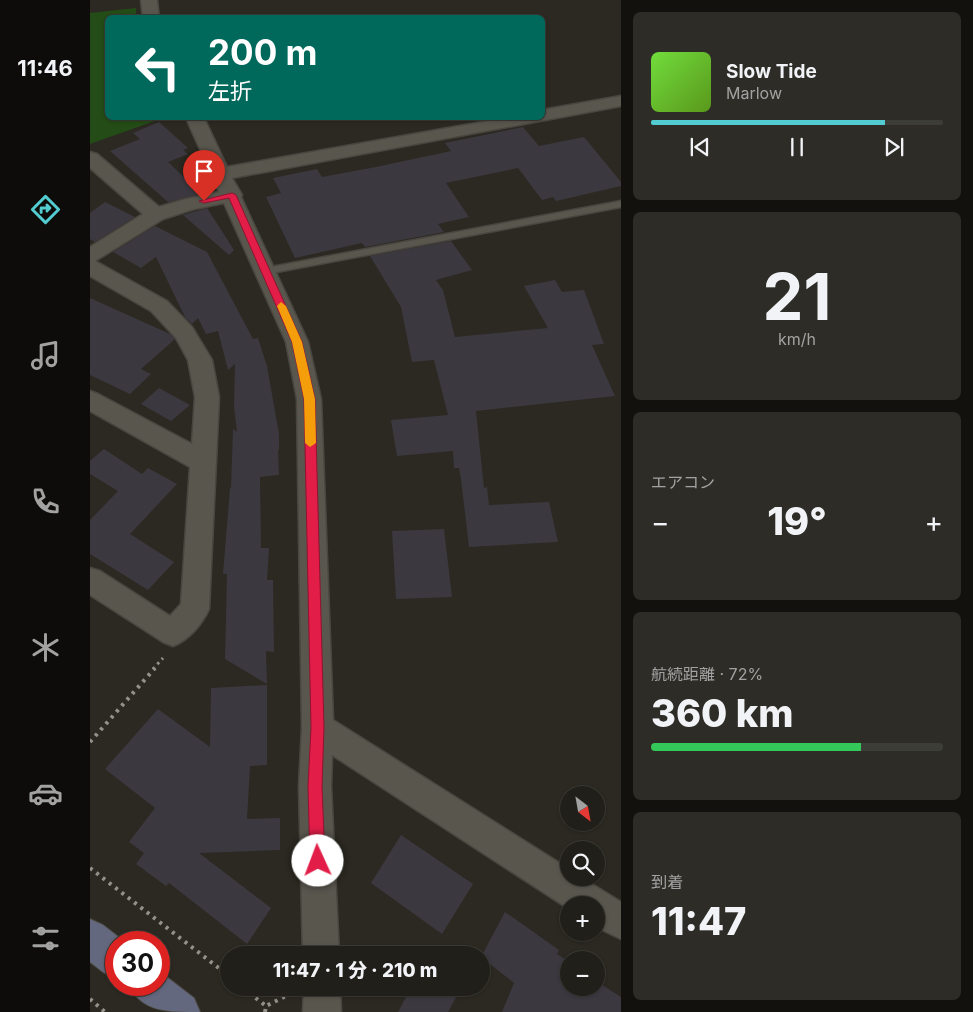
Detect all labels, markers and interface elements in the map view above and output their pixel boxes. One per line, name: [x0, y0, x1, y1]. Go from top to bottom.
text: 200 m: [208, 31, 317, 73]
icon: left: [125, 35, 190, 100]
text: 11:46: [17, 55, 73, 81]
text: Slow Tide: [726, 60, 817, 83]
text: 左折: [208, 78, 252, 104]
text: Marlow: [726, 83, 782, 103]
icon: previous: [686, 133, 714, 161]
icon: pause: [783, 133, 811, 161]
icon: next: [880, 133, 908, 161]
pin: [183, 150, 225, 201]
icon: arrive: [190, 157, 218, 185]
icon: directions: [28, 192, 63, 227]
text: 21: [763, 257, 831, 336]
text: km/h: [778, 329, 816, 349]
icon: music: [28, 338, 63, 373]
text: エアコン: [651, 472, 715, 492]
icon: phone: [28, 484, 63, 519]
text: 19°: [767, 498, 827, 544]
text: −: [651, 505, 670, 539]
text: +: [924, 505, 943, 539]
icon: climate: [28, 630, 63, 665]
text: 航続距離 · 72%: [651, 664, 763, 684]
text: 360 km: [651, 690, 793, 736]
icon: car: [28, 776, 63, 811]
north arrow: [560, 786, 605, 831]
map controls: [560, 786, 605, 996]
position arrow: [291, 834, 343, 886]
button: search: [560, 841, 605, 886]
text: 到着: [651, 872, 683, 892]
button: +: [560, 896, 605, 941]
text: 11:47: [651, 898, 746, 944]
icon: filters: [28, 921, 63, 956]
speed limit sign: 30: [105, 931, 170, 996]
button: −: [560, 951, 605, 996]
text: 11:47 · 1 分 · 210 m: [273, 959, 437, 982]

